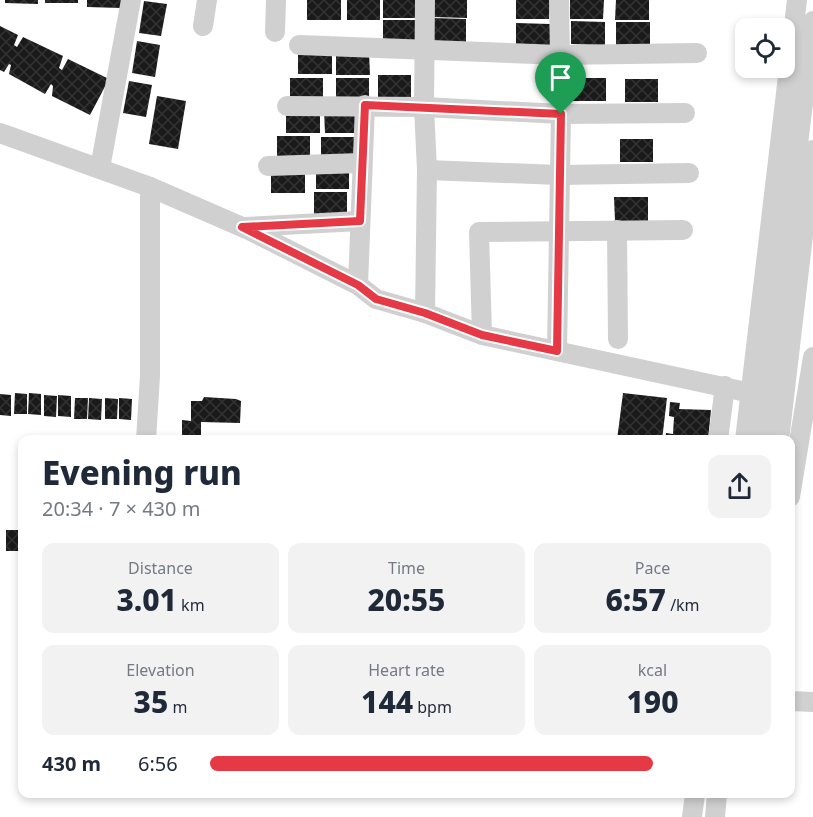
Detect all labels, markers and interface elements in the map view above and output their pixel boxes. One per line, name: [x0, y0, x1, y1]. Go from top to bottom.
map controls: [735, 18, 795, 78]
button: locate: [735, 18, 795, 78]
pin: [535, 52, 586, 114]
icon: arrive: [544, 61, 577, 94]
text: Evening run: [42, 450, 242, 495]
button: share: [708, 455, 771, 518]
text: 20:34 · 7 × 430 m: [42, 495, 200, 522]
text: Distance: [128, 557, 193, 579]
text: Time: [388, 557, 425, 579]
text: Pace: [635, 557, 670, 579]
text: 3.01: [116, 579, 177, 620]
text: 20:55: [368, 579, 445, 620]
text: 6:57: [605, 579, 666, 620]
text: km: [177, 594, 205, 616]
text: /km: [666, 594, 700, 616]
text: Elevation: [126, 659, 195, 681]
text: Heart rate: [368, 659, 445, 681]
text: kcal: [638, 659, 667, 681]
text: 35: [134, 681, 168, 722]
text: 144: [361, 681, 413, 722]
text: 190: [626, 681, 679, 722]
text: m: [168, 696, 187, 718]
text: bpm: [413, 696, 452, 718]
text: 430 m: [42, 750, 101, 777]
text: 6:56: [138, 750, 178, 777]

